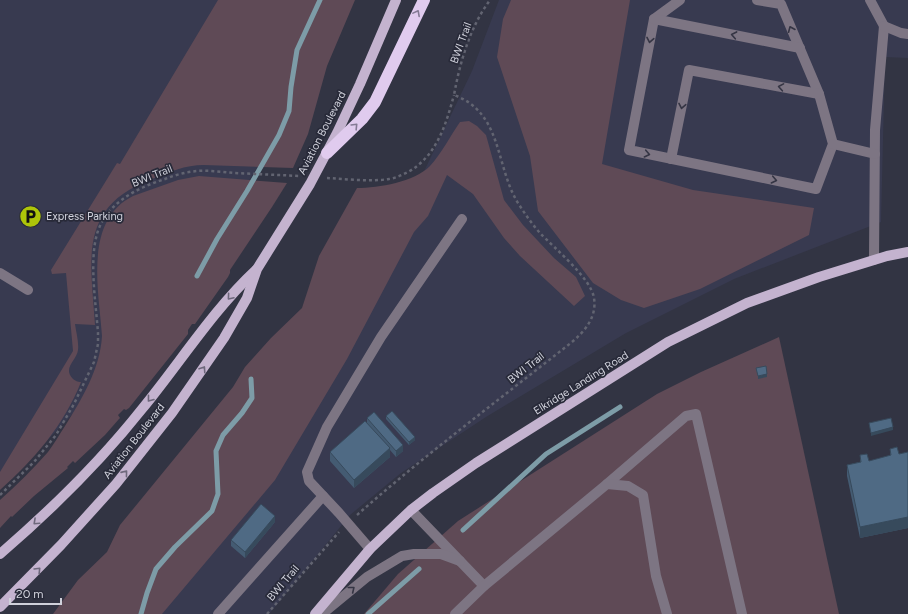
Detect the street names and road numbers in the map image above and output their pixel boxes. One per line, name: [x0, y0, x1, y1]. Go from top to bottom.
street label: BWI Trail: [448, 21, 474, 65]
street label: Aviation Boulevard: [295, 89, 349, 177]
street label: BWI Trail: [130, 162, 174, 190]
street label: Elkridge Landing Road: [531, 349, 631, 417]
street label: BWI Trail: [505, 350, 547, 386]
street label: Aviation Boulevard: [101, 401, 167, 481]
street label: BWI Trail: [264, 562, 302, 604]

